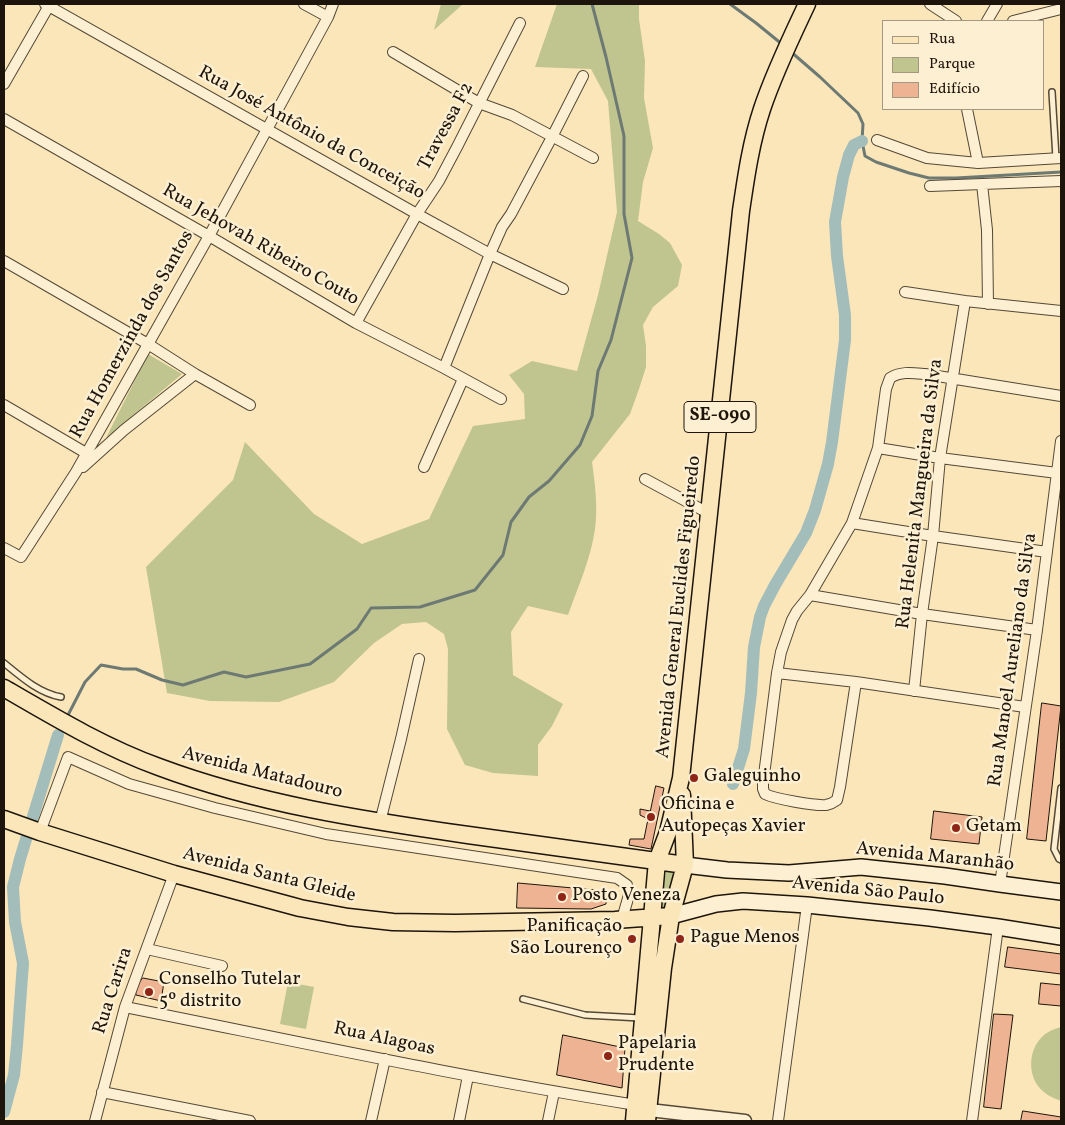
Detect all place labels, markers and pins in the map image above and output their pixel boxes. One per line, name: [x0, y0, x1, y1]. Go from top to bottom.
place label: Galeguinho: [704, 767, 801, 789]
marker: Galeguinho: [688, 772, 700, 784]
place label: Oficina e Autopeças Xavier: [661, 795, 805, 839]
marker: Oficina e Autopeças Xavier: [645, 811, 657, 823]
place label: Getam: [966, 817, 1022, 839]
marker: Getam: [950, 822, 962, 834]
place label: Posto Veneza: [572, 886, 681, 908]
marker: Posto Veneza: [556, 891, 568, 903]
place label: Panificação São Lourenço: [510, 917, 622, 961]
place label: Pague Menos: [690, 928, 800, 950]
marker: Panificação São Lourenço: [626, 933, 638, 945]
marker: Pague Menos: [674, 933, 686, 945]
place label: Conselho Tutelar 5º distrito: [159, 970, 300, 1014]
marker: Conselho Tutelar 5º distrito: [143, 986, 155, 998]
place label: Papelaria Prudente: [618, 1034, 697, 1078]
marker: Papelaria Prudente: [602, 1050, 614, 1062]

